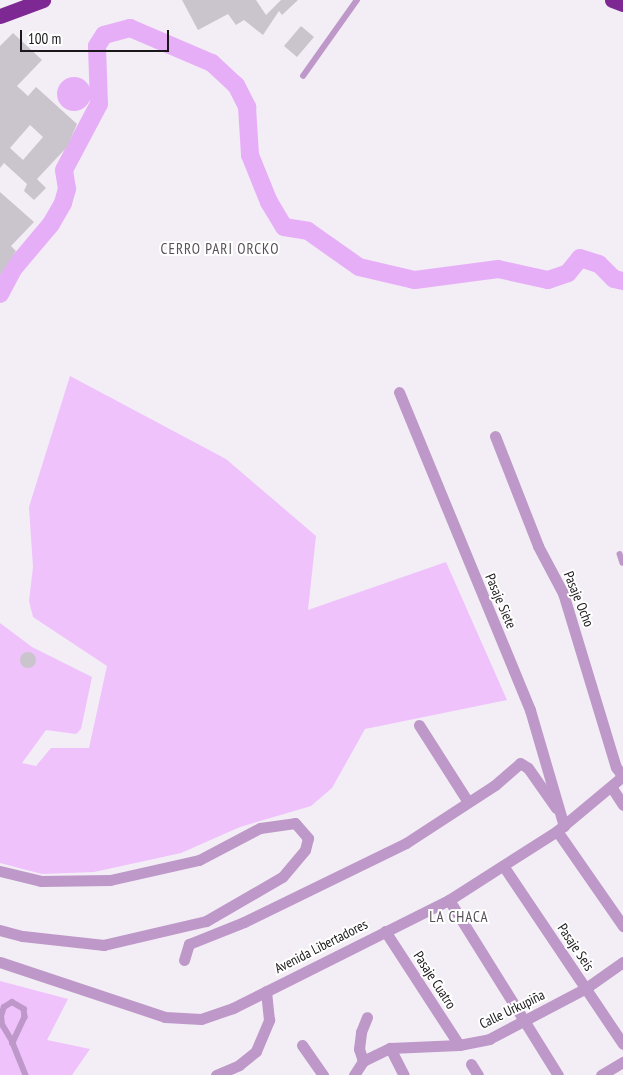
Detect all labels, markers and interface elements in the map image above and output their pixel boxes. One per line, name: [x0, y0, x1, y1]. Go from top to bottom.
scale bar: [22, 20, 171, 52]
text: 100 m: [28, 29, 61, 48]
district label: CERRO PARI ORCKO: [159, 240, 281, 258]
street label: Pasaje Ocho: [560, 569, 598, 629]
street label: Pasaje Siete: [482, 571, 520, 631]
district label: LA CHACA: [428, 908, 490, 926]
street label: Avenida Libertadores: [272, 915, 370, 977]
street label: Pasaje Seis: [554, 920, 598, 974]
street label: Pasaje Cuatro: [410, 948, 460, 1012]
street label: Calle Urkupiña: [477, 986, 547, 1032]

